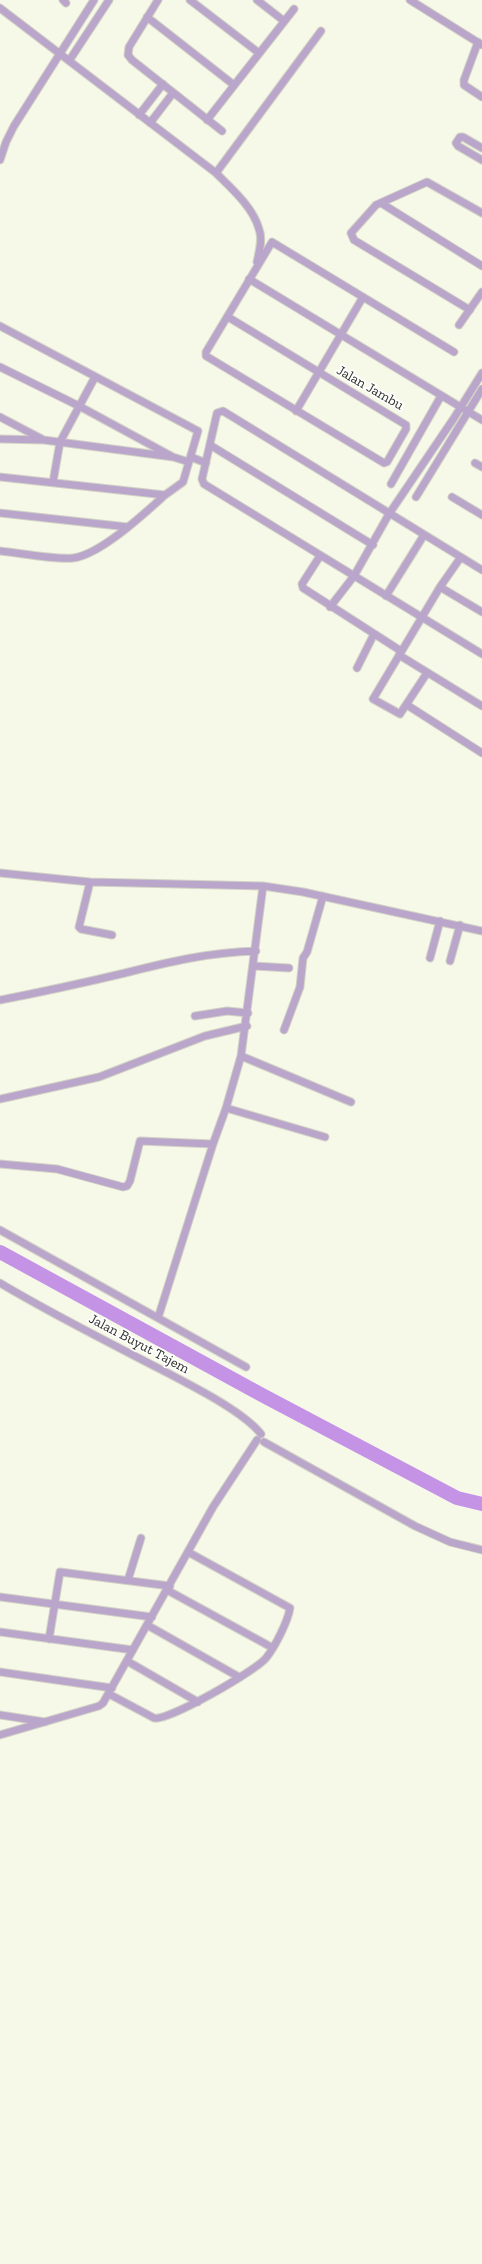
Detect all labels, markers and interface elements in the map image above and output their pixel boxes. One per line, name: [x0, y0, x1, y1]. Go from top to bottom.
street label: Jalan Jambu: [333, 362, 407, 414]
street label: Jalan Buyut Tajem: [86, 1310, 192, 1378]

